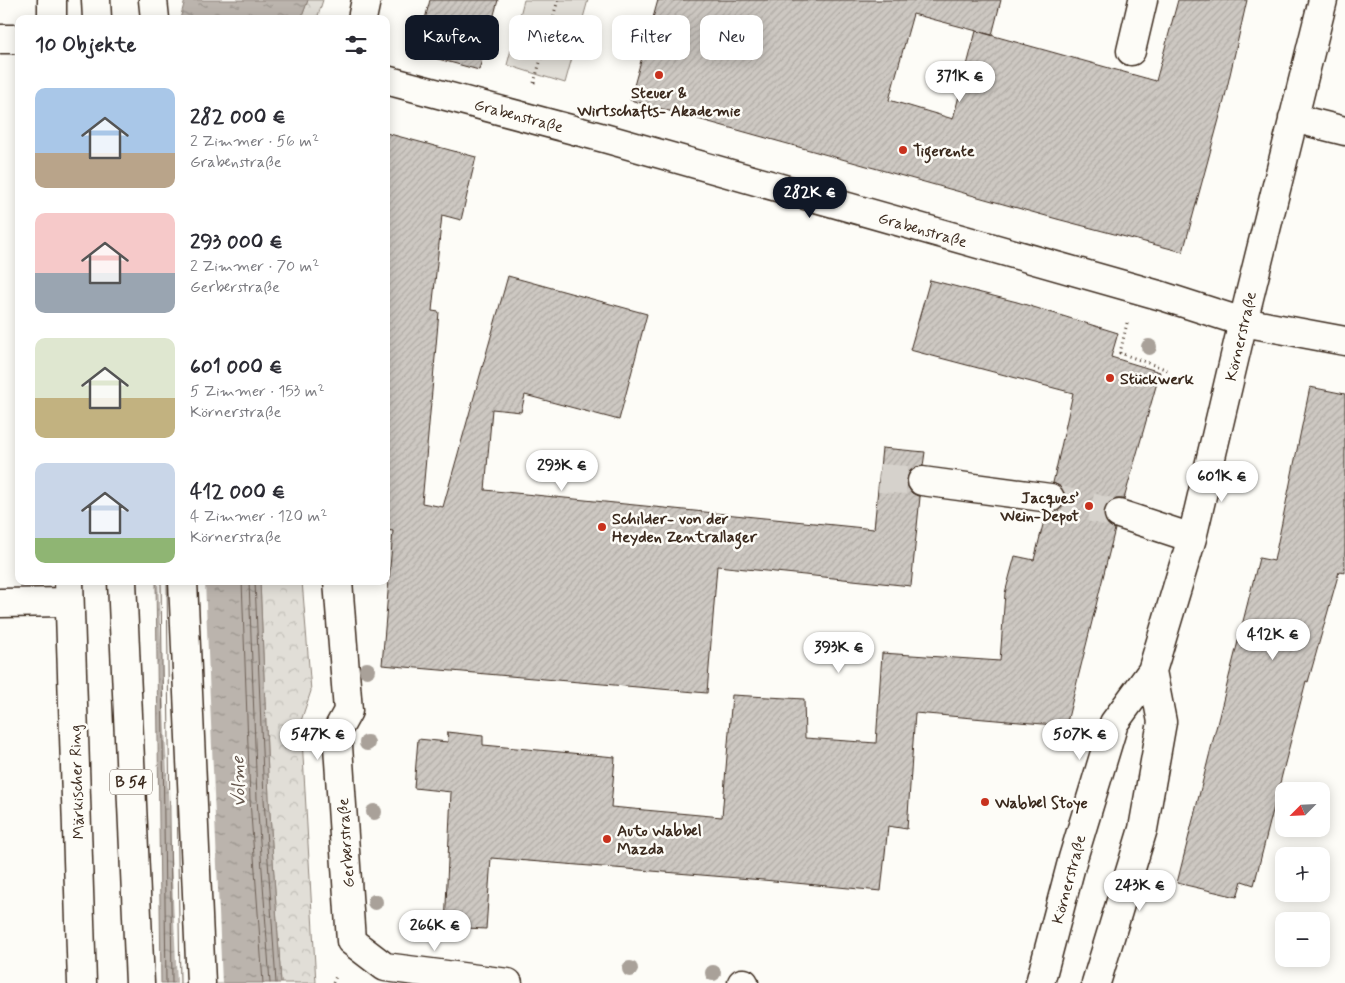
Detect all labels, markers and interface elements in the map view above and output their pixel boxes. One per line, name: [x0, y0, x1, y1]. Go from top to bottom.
chip: Kaufen: [405, 15, 499, 60]
chip: Mieten: [509, 15, 602, 60]
chip: Filter: [612, 15, 690, 60]
chip: Neu: [700, 15, 763, 60]
text: 10 Objekte: [35, 31, 137, 59]
icon: filters: [342, 31, 370, 59]
pin: 371K €: [919, 61, 1001, 103]
text: 371K €: [936, 66, 984, 87]
marker: Steuer & Wirtschafts- Akademie: [653, 69, 665, 81]
place label: Steuer & Wirtschafts- Akademie: [576, 83, 741, 122]
street label: Grabenstraße: [472, 94, 566, 138]
text: 282 000 €: [190, 103, 286, 131]
icon: home: [75, 108, 135, 168]
text: 2 Zimmer · 56 m²: [190, 131, 319, 152]
place label: Tigerente: [913, 141, 975, 164]
marker: Tigerente: [897, 144, 909, 156]
text: Grabenstraße: [190, 152, 282, 173]
pin: 282K €: [769, 176, 851, 219]
text: 282K €: [784, 182, 836, 203]
street label: Grabenstraße: [876, 208, 970, 253]
text: 293 000 €: [190, 228, 283, 256]
icon: home: [75, 233, 135, 293]
text: 2 Zimmer · 70 m²: [190, 256, 319, 277]
text: Gerberstraße: [190, 277, 280, 298]
street label: Körnerstraße: [1221, 289, 1262, 383]
text: 601 000 €: [190, 353, 282, 381]
icon: home: [75, 358, 135, 418]
place label: Stückwerk: [1120, 369, 1195, 390]
marker: Stückwerk: [1104, 372, 1116, 384]
text: 5 Zimmer · 153 m²: [190, 381, 325, 402]
text: Körnerstraße: [190, 402, 281, 423]
pin: 293K €: [521, 450, 603, 492]
text: 293K €: [537, 455, 587, 476]
pin: 601K €: [1181, 460, 1263, 503]
text: 601K €: [1197, 466, 1247, 487]
text: 412 000 €: [190, 478, 285, 506]
icon: home: [75, 483, 135, 543]
place label: Jacques’ Wein-Depot: [999, 488, 1079, 527]
marker: Jacques’ Wein-Depot: [1083, 500, 1095, 512]
text: 4 Zimmer · 120 m²: [190, 506, 327, 527]
place label: Schilder- von der Heyden Zentrallager: [612, 509, 758, 550]
marker: Schilder- von der Heyden Zentrallager: [596, 521, 608, 533]
text: Körnerstraße: [190, 527, 281, 548]
pin: 412K €: [1232, 618, 1314, 661]
text: 412K €: [1247, 624, 1299, 645]
pin: 393K €: [798, 632, 880, 674]
text: 393K €: [814, 637, 864, 658]
pin: 547K €: [277, 718, 359, 761]
pin: 507K €: [1039, 718, 1121, 761]
street label: Märkischer Ring: [65, 724, 90, 840]
text: 547K €: [291, 724, 345, 745]
text: 507K €: [1053, 724, 1107, 745]
water label: Volme: [226, 755, 252, 808]
road number: B 54: [110, 770, 152, 794]
north arrow: [1275, 782, 1330, 838]
map controls: [1275, 782, 1330, 967]
place label: Wabbel Stoye: [994, 793, 1088, 814]
marker: Wabbel Stoye: [979, 796, 991, 808]
street label: Gerberstraße: [333, 797, 360, 888]
place label: Auto Wabbel Mazda: [617, 821, 702, 860]
street label: Körnerstraße: [1047, 832, 1091, 926]
marker: Auto Wabbel Mazda: [601, 833, 613, 845]
button: +: [1275, 847, 1330, 902]
pin: 243K €: [1099, 870, 1181, 912]
text: 243K €: [1115, 875, 1165, 896]
pin: 266K €: [394, 910, 476, 952]
button: −: [1275, 912, 1330, 967]
text: 266K €: [410, 915, 460, 936]

